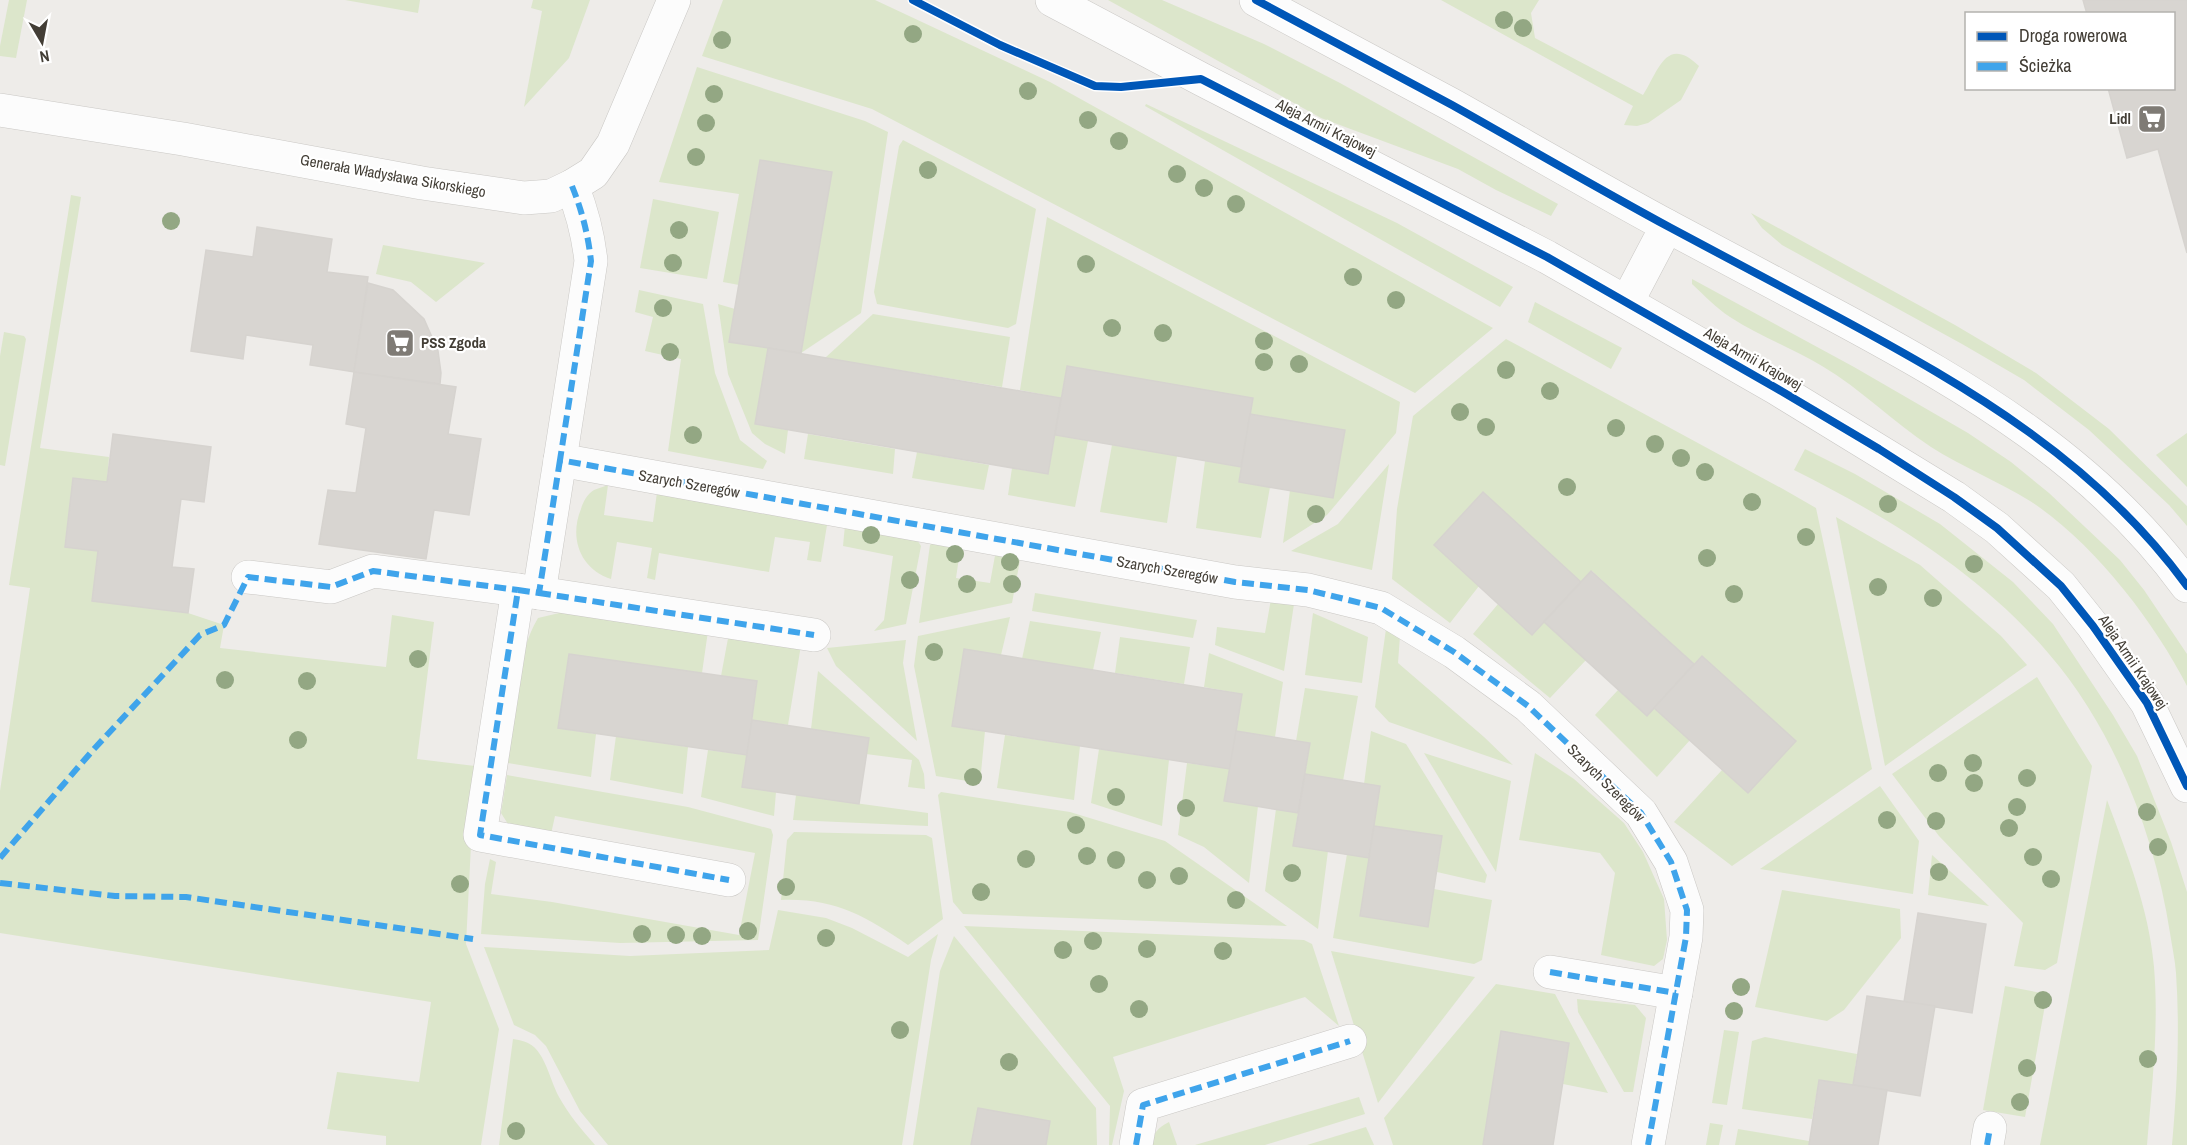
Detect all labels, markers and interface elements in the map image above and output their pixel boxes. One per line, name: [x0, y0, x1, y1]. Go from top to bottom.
north arrow: [12, 12, 72, 72]
legend: [1965, 12, 2175, 90]
text: Droga rowerowa: [2019, 23, 2127, 48]
text: N: [38, 45, 51, 68]
text: Ścieżka: [2019, 53, 2072, 78]
street label: Aleja Armii Krajowej: [1272, 93, 1380, 162]
supermarket icon: Lidl: [2136, 103, 2168, 135]
place label: Lidl: [2109, 108, 2131, 129]
street label: Generała Władysława Sikorskiego: [299, 149, 488, 202]
street label: Aleja Armii Krajowej: [1699, 321, 1806, 395]
supermarket icon: PSS Zgoda: [384, 327, 416, 359]
place label: PSS Zgoda: [421, 332, 486, 353]
street label: Szarych Szeregów: [637, 464, 742, 503]
street label: Szarych Szeregów: [1115, 550, 1220, 589]
street label: Aleja Armii Krajowej: [2093, 609, 2173, 713]
street label: Szarych Szeregów: [1563, 739, 1650, 826]

